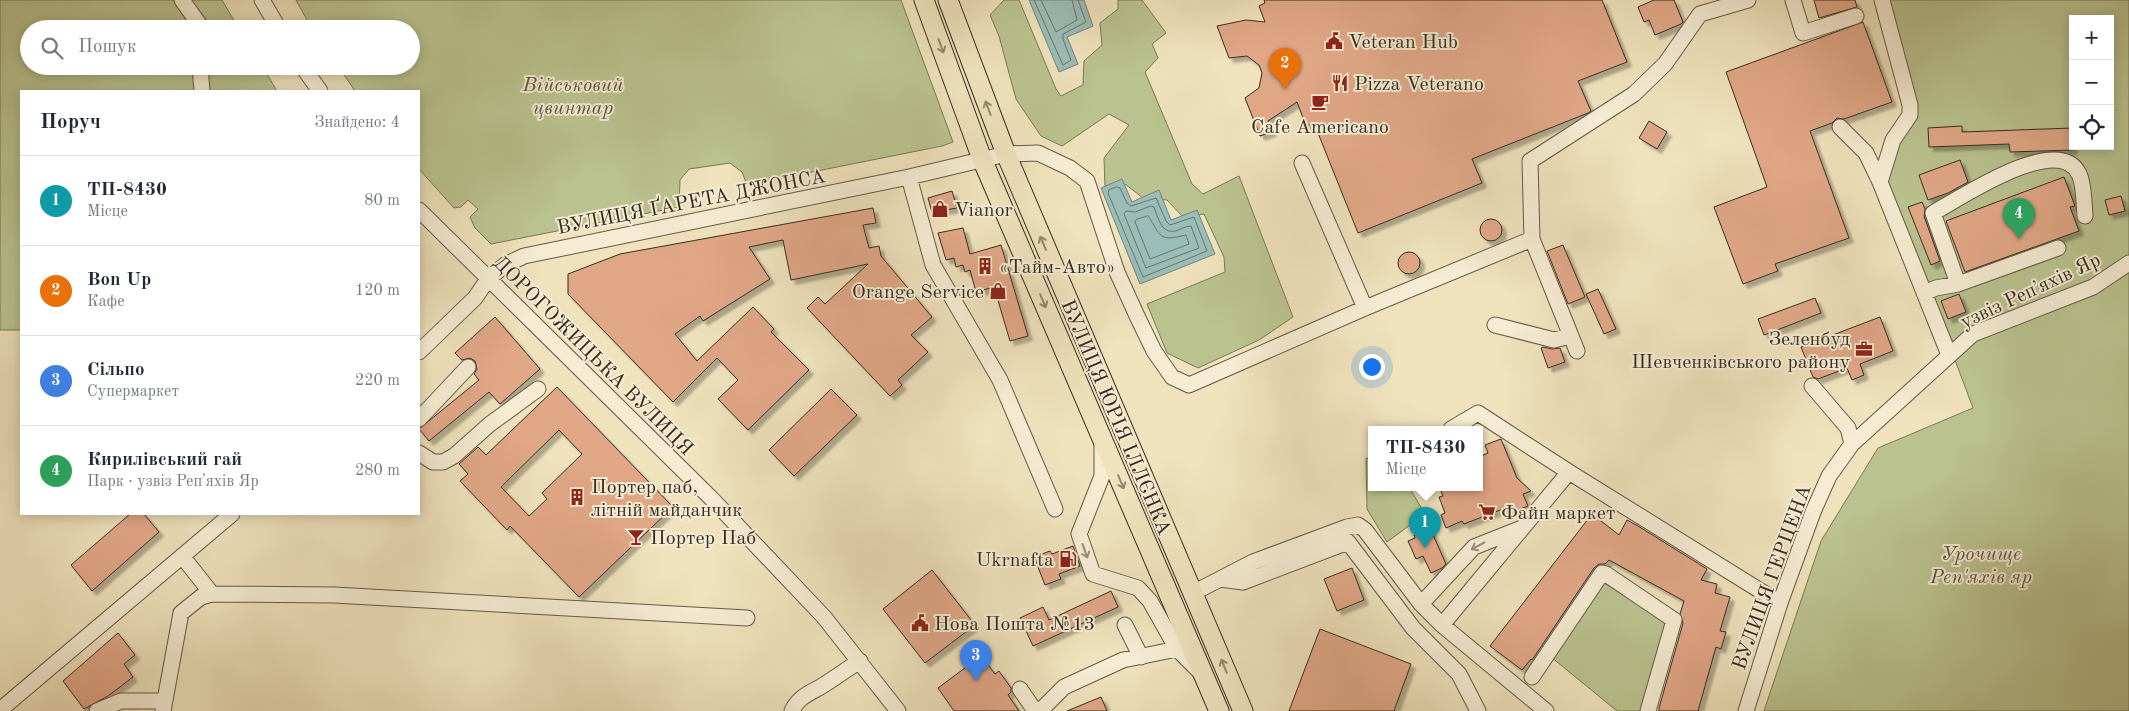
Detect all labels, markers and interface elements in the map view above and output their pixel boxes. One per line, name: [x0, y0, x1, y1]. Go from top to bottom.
map controls: [2069, 15, 2114, 150]
button: +: [2069, 15, 2114, 60]
search box: [20, 20, 420, 75]
public building icon: Veteran Hub: [1324, 31, 1344, 51]
place label: Veteran Hub: [1348, 33, 1458, 53]
icon: search: [38, 34, 66, 62]
text: Пошук: [78, 38, 136, 57]
one-way arrow: [937, 38, 946, 53]
pin: 2: [1269, 48, 1301, 89]
button: −: [2069, 60, 2114, 105]
restaurant icon: Pizza Veterano: [1330, 73, 1350, 93]
place label: Pizza Veterano: [1354, 75, 1484, 95]
park label: Військовий цвинтар: [521, 76, 624, 119]
cafe icon: Cafe Americano: [1310, 92, 1330, 112]
one-way arrow: [983, 101, 992, 116]
button: locate: [2069, 105, 2114, 150]
text: Поруч: [40, 112, 101, 133]
text: Знайдено: 4: [315, 115, 400, 131]
place label: Cafe Americano: [1251, 118, 1389, 138]
street label: ВУЛИЦЯ ҐАРЕТА ДЖОНСА: [555, 163, 827, 239]
text: ТП-8430: [87, 181, 167, 200]
text: 1: [51, 193, 61, 209]
text: 80 m: [364, 193, 400, 209]
pin: 4: [2003, 198, 2035, 239]
shop icon: Vianor: [930, 199, 950, 219]
place label: Vianor: [954, 201, 1013, 221]
text: Місце: [87, 204, 128, 220]
one-way arrow: [1038, 236, 1048, 251]
street label: узвіз Репʼяхів Яр: [1958, 251, 2104, 333]
street label: ДОРОГОЖИЦЬКА ВУЛИЦЯ: [489, 253, 696, 460]
building icon: «Тайм-Авто»: [975, 256, 995, 276]
place label: «Тайм-Авто»: [999, 258, 1115, 278]
text: Bon Up: [87, 271, 151, 290]
shop icon: Orange Service: [988, 281, 1008, 301]
text: 2: [51, 283, 61, 299]
text: 120 m: [355, 283, 400, 299]
place label: Orange Service: [852, 283, 984, 303]
one-way arrow: [1039, 293, 1048, 308]
text: Кафе: [87, 294, 125, 310]
street label: ВУЛИЦЯ ЮРІЯ ІЛЛЄНКА: [1056, 297, 1174, 538]
place label: Зеленбуд Шевченківського району: [1631, 330, 1850, 373]
office icon: Зеленбуд Шевченківського району: [1854, 339, 1874, 359]
your location: [1359, 354, 1385, 380]
text: Сільпо: [87, 361, 145, 380]
text: 3: [51, 373, 61, 389]
text: 220 m: [355, 373, 400, 389]
text: Супермаркет: [87, 384, 179, 400]
popup: [1368, 426, 1483, 491]
text: ТП-8430: [1385, 439, 1466, 458]
text: Кирилівський гай: [87, 451, 242, 470]
text: Місце: [1385, 462, 1426, 478]
text: 4: [51, 463, 61, 479]
text: 280 m: [355, 463, 400, 479]
text: Парк · узвіз Репʼяхів Яр: [87, 474, 259, 490]
one-way arrow: [1116, 474, 1126, 489]
place label: Портер паб, літній майданчик: [591, 478, 742, 521]
street label: ВУЛИЦЯ ГЕРЦЕНА: [1730, 482, 1816, 673]
building icon: Портер паб, літній майданчик: [567, 487, 587, 507]
supermarket icon: Файн маркет: [1477, 502, 1497, 522]
place label: Файн маркет: [1501, 504, 1615, 524]
pin: 1: [1409, 507, 1441, 548]
bar icon: Портер Паб: [626, 527, 646, 547]
place label: Портер Паб: [650, 529, 756, 549]
one-way arrow: [1471, 541, 1486, 551]
one-way arrow: [1081, 543, 1090, 558]
park label: Урочище Реп'яхів яр: [1929, 545, 2032, 588]
fuel station icon: Ukrnafta: [1058, 549, 1078, 569]
place label: Ukrnafta: [976, 551, 1054, 571]
public building icon: Нова Пошта №13: [910, 613, 930, 633]
place label: Нова Пошта №13: [934, 615, 1095, 635]
pin: 3: [960, 640, 992, 681]
one-way arrow: [1219, 659, 1229, 674]

